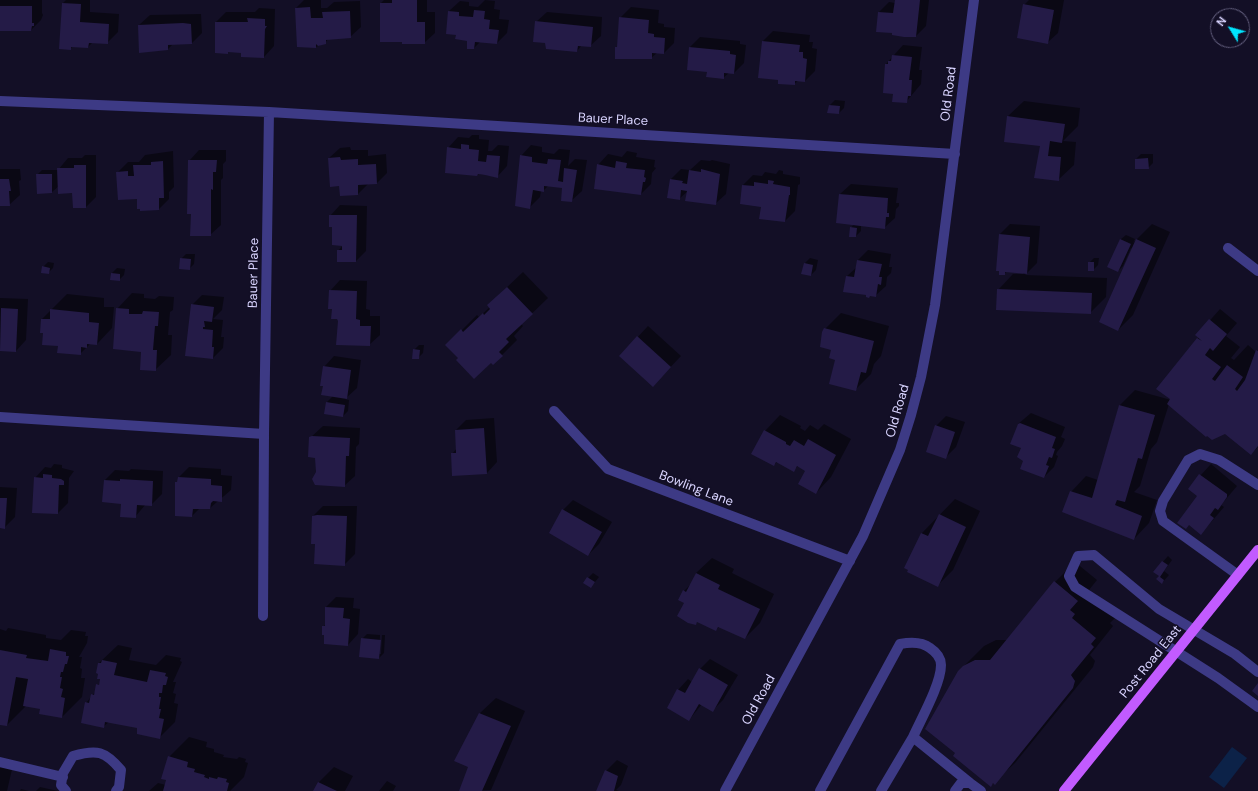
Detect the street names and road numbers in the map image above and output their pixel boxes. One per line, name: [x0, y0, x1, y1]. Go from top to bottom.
street label: Old Road: [938, 66, 960, 122]
street label: Bauer Place: [577, 110, 649, 130]
street label: Bauer Place: [246, 238, 262, 308]
street label: Old Road: [883, 382, 913, 440]
street label: Bowling Lane: [657, 468, 735, 510]
street label: Post Road East: [1117, 622, 1185, 702]
street label: Old Road: [739, 672, 779, 728]

